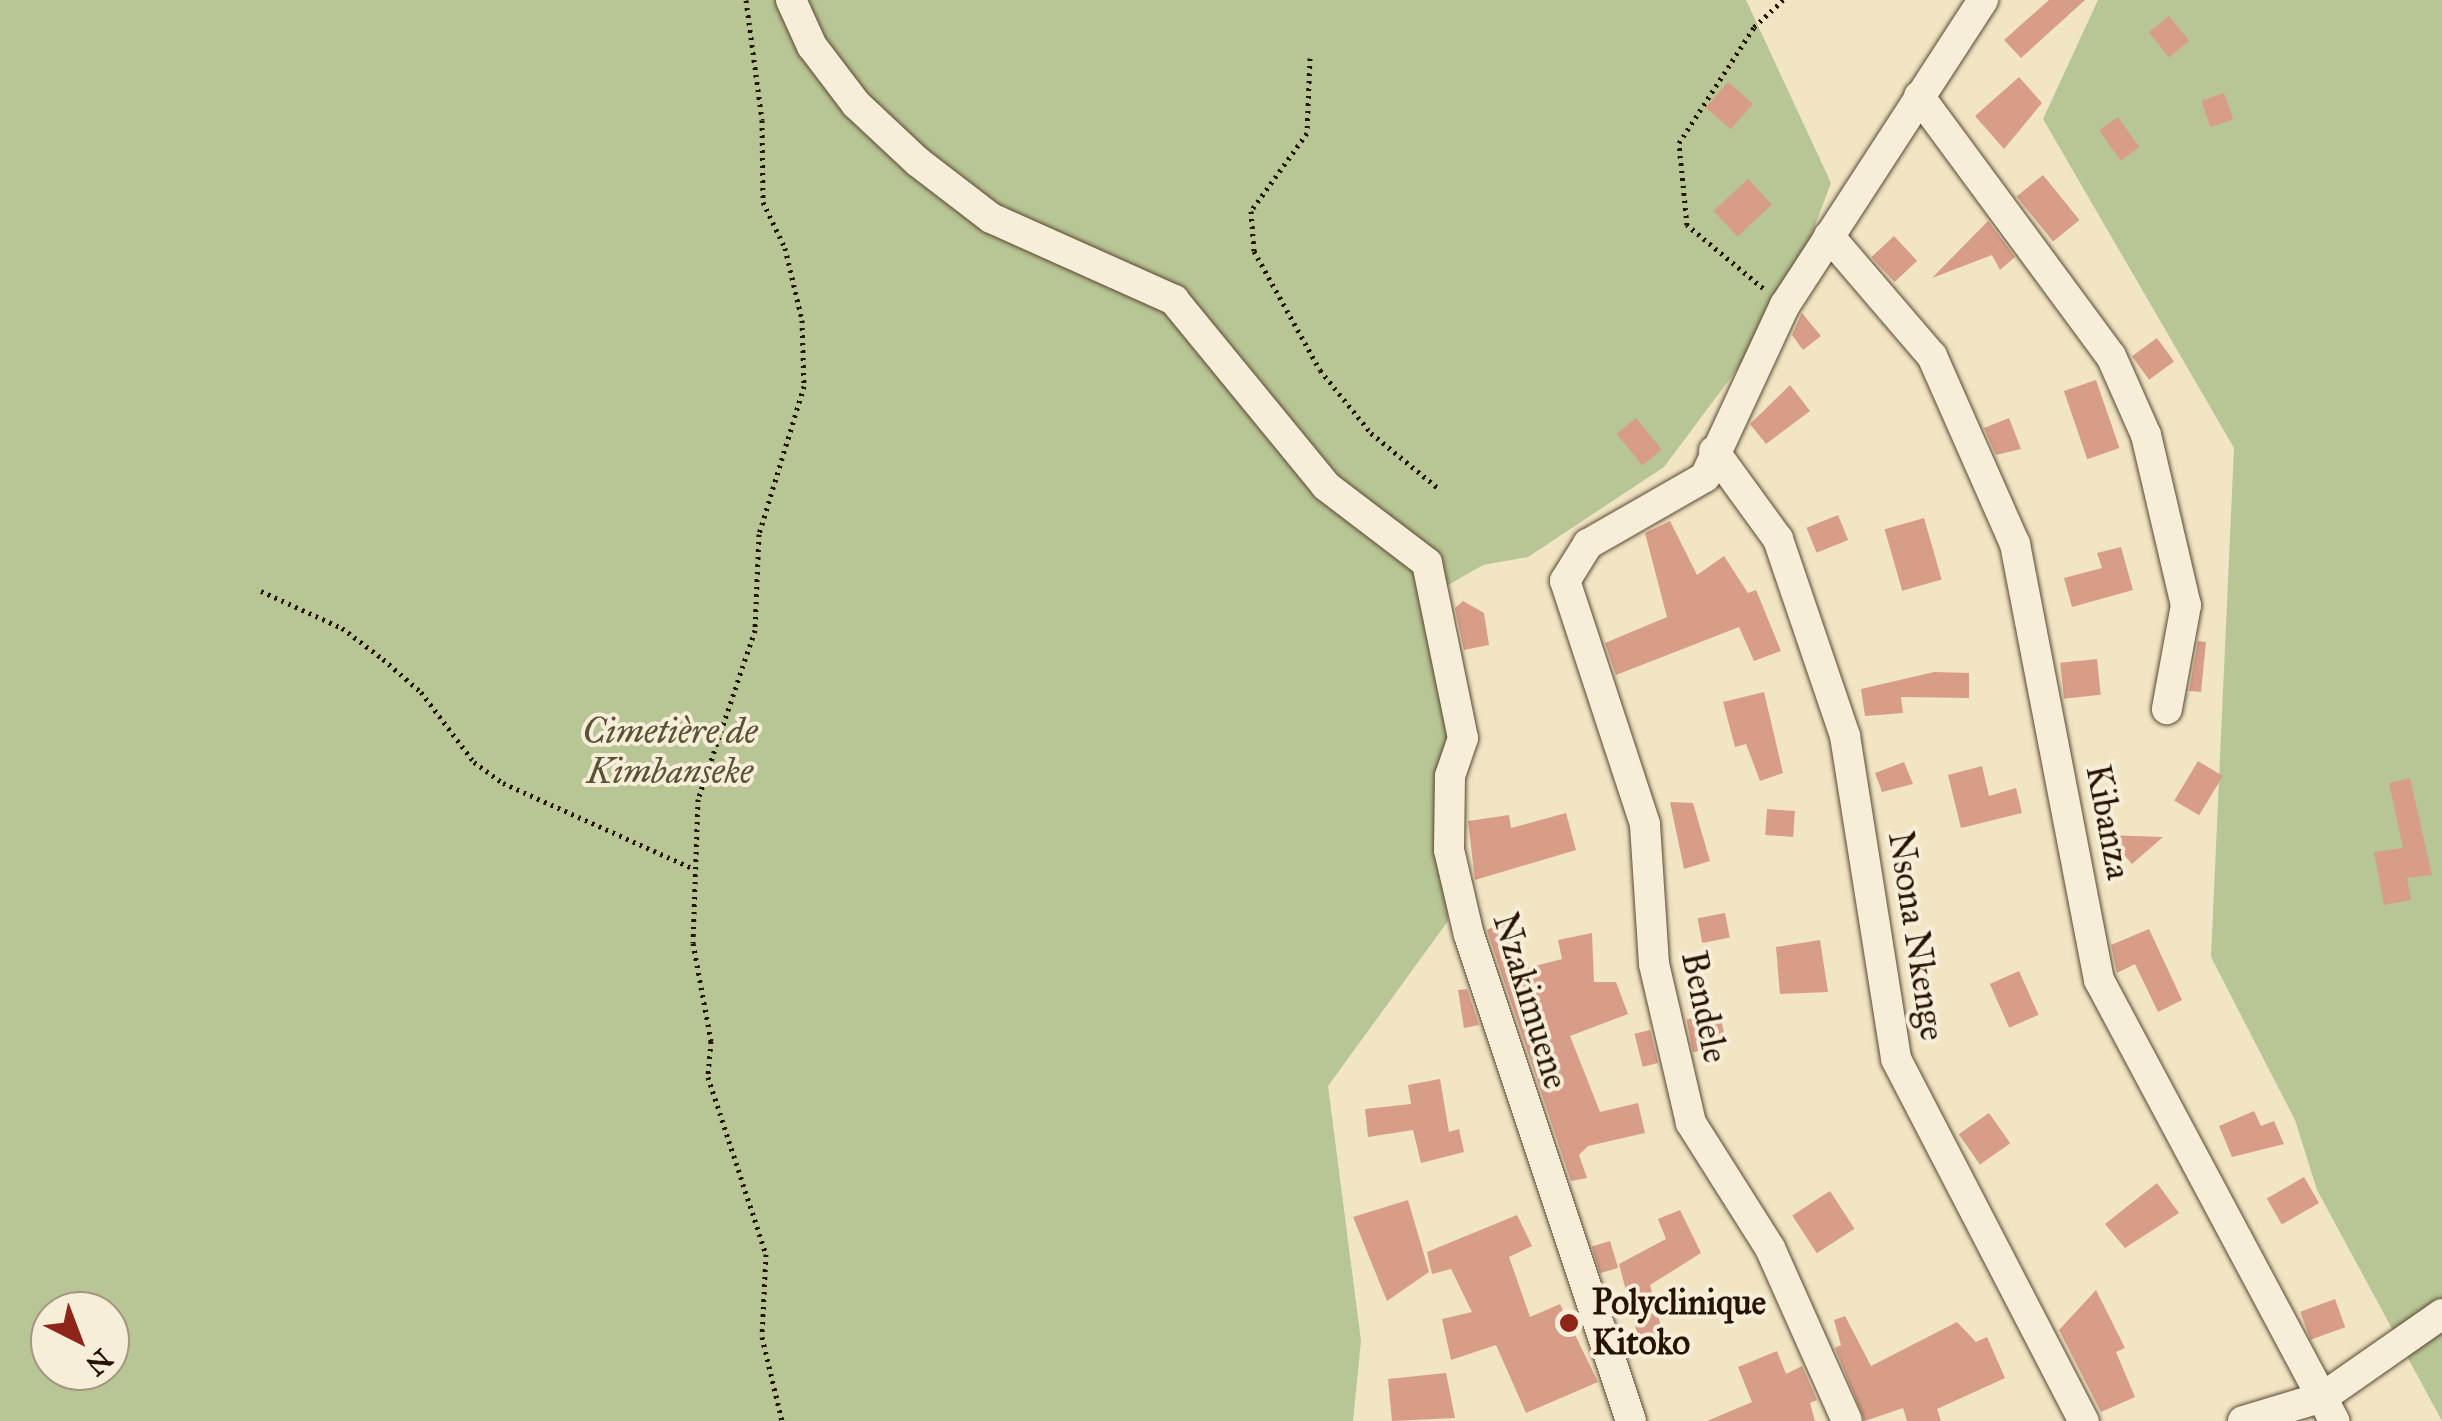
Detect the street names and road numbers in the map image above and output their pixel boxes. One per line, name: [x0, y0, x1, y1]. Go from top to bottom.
street label: Kibanza: [2076, 761, 2140, 883]
street label: Nsona Nkenge: [1879, 829, 1953, 1043]
street label: Nzakimuene: [1483, 908, 1577, 1094]
street label: Bendele: [1672, 948, 1736, 1066]

